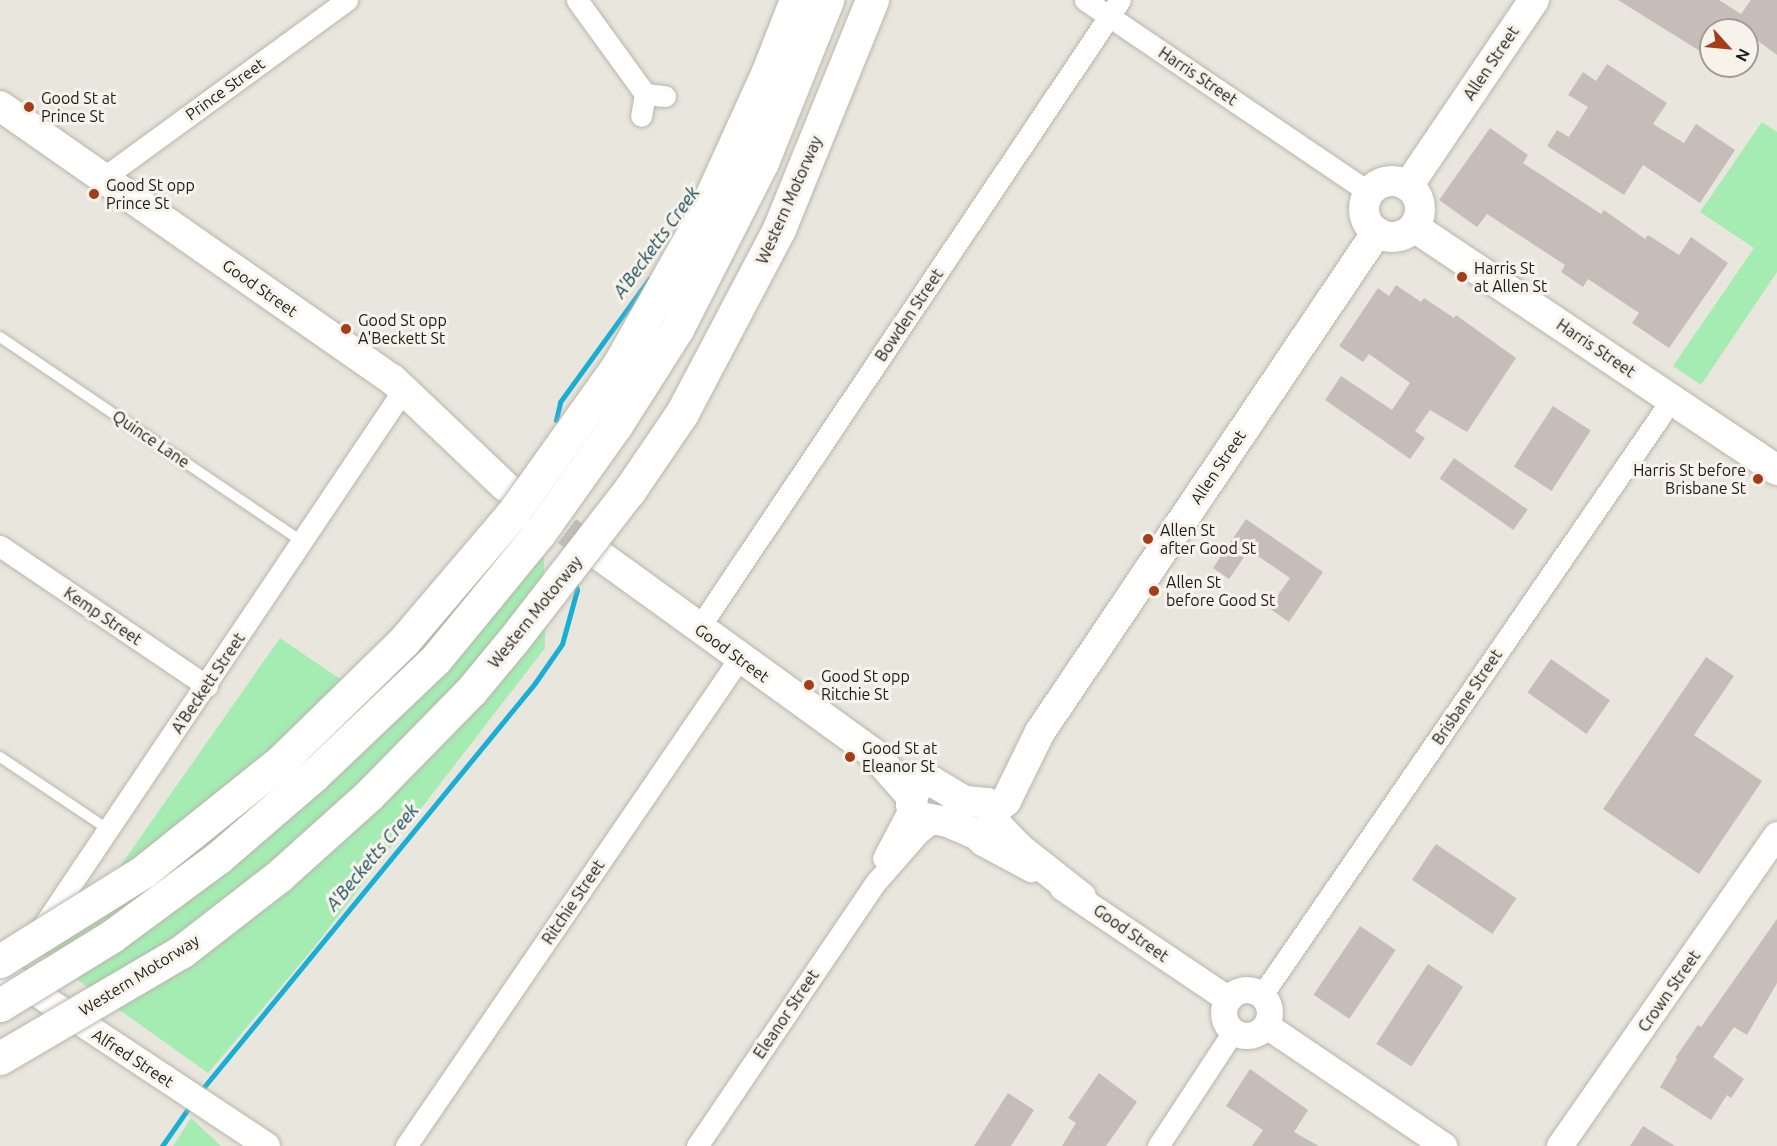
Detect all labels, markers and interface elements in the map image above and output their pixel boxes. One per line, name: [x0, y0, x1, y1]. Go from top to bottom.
north arrow: [1699, 18, 1759, 78]
street label: Allen Street: [1459, 22, 1523, 104]
street label: Harris Street: [1155, 43, 1241, 109]
text: N: [1733, 46, 1754, 65]
street label: Prince Street: [182, 54, 268, 124]
place label: Good St at Prince St: [41, 88, 116, 126]
marker: Good St at Prince St: [22, 100, 36, 114]
street label: Western Motorway: [752, 133, 826, 267]
place label: Good St opp Prince St: [106, 175, 195, 213]
water label: A'Becketts Creek: [608, 182, 704, 302]
marker: Good St opp Prince St: [87, 187, 101, 201]
street label: Good Street: [219, 255, 301, 321]
place label: Harris St at Allen St: [1474, 258, 1547, 296]
street label: Bowden Street: [871, 265, 947, 365]
marker: Harris St at Allen St: [1455, 270, 1469, 284]
place label: Good St opp A'Beckett St: [358, 310, 447, 348]
street label: Harris Street: [1553, 315, 1639, 381]
marker: Good St opp A'Beckett St: [339, 322, 353, 336]
street label: Quince Lane: [109, 406, 193, 472]
street label: Allen Street: [1186, 426, 1250, 508]
place label: Harris St before Brisbane St: [1633, 460, 1746, 498]
marker: Harris St before Brisbane St: [1751, 472, 1765, 486]
place label: Allen St after Good St: [1160, 520, 1256, 558]
marker: Allen St after Good St: [1141, 532, 1155, 546]
street label: Western Motorway: [484, 552, 586, 672]
place label: Allen St before Good St: [1166, 572, 1275, 610]
street label: Kemp Street: [60, 583, 146, 649]
marker: Allen St before Good St: [1147, 584, 1161, 598]
street label: Good Street: [691, 620, 773, 686]
street label: A'Beckett Street: [167, 629, 249, 737]
street label: Brisbane Street: [1428, 646, 1506, 748]
place label: Good St opp Ritchie St: [821, 666, 910, 704]
marker: Good St opp Ritchie St: [802, 678, 816, 692]
place label: Good St at Eleanor St: [862, 738, 937, 776]
marker: Good St at Eleanor St: [843, 750, 857, 764]
water label: A'Becketts Creek: [321, 799, 423, 915]
street label: Ritchie Street: [538, 856, 608, 948]
street label: Good Street: [1090, 900, 1172, 966]
street label: Western Motorway: [75, 930, 203, 1020]
street label: Crown Street: [1634, 947, 1704, 1035]
street label: Eleanor Street: [749, 966, 823, 1062]
street label: Alfred Street: [89, 1025, 177, 1091]

